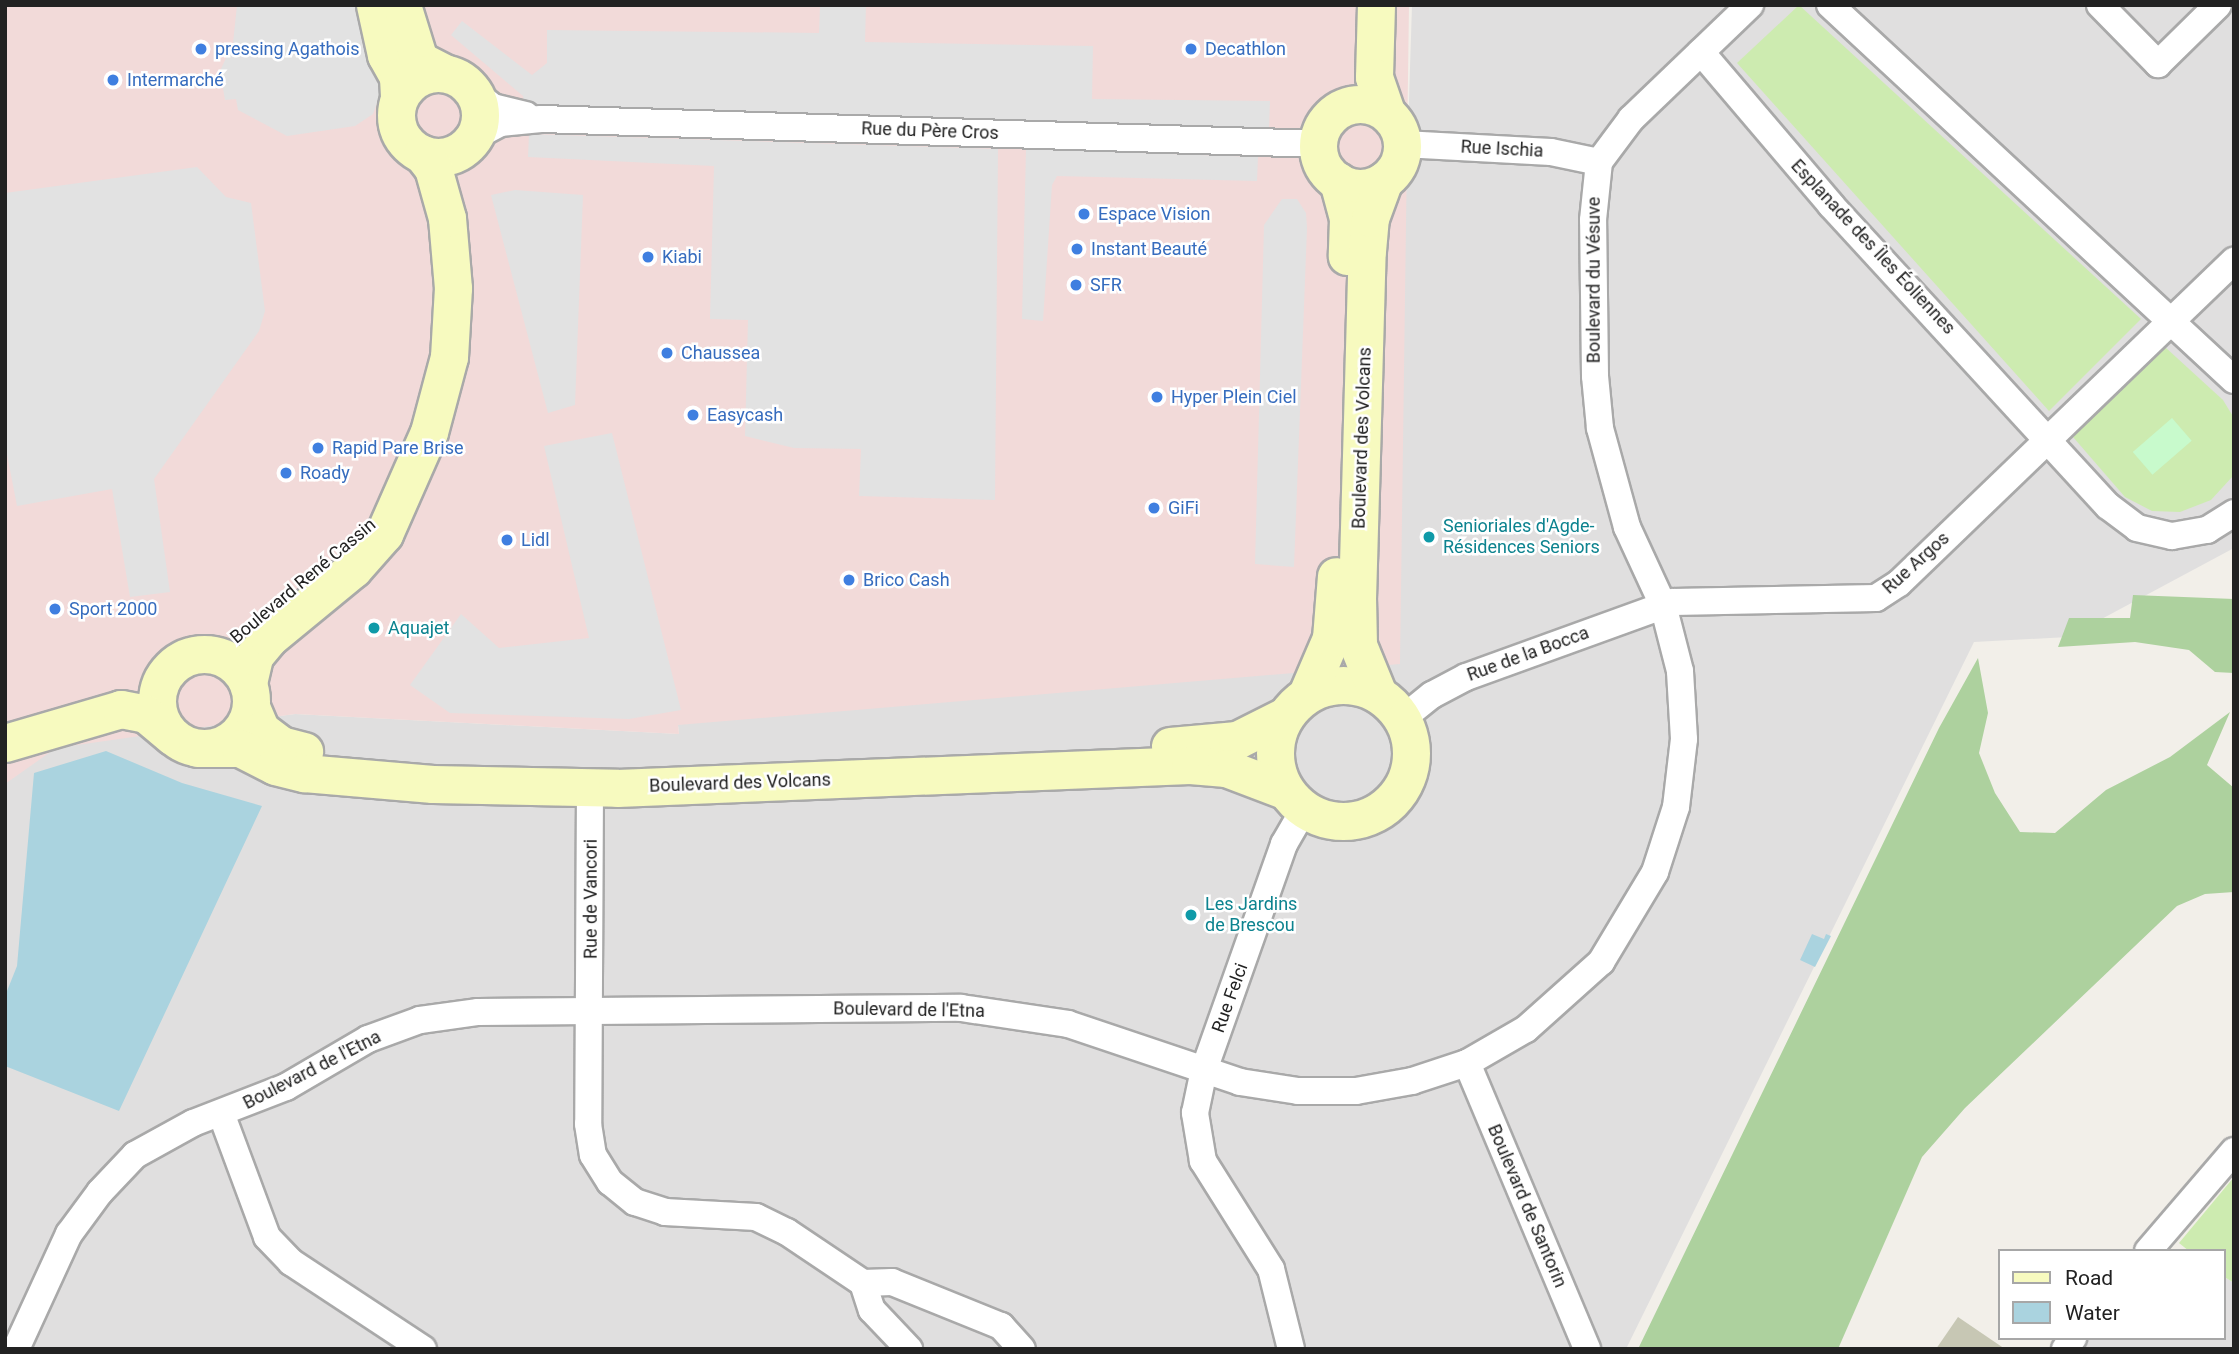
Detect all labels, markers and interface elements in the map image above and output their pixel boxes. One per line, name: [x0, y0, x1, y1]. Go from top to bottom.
place label: pressing Agathois: [215, 38, 359, 60]
place label: Decathlon: [1205, 38, 1286, 60]
marker: pressing Agathois: [193, 41, 209, 57]
marker: Decathlon: [1183, 41, 1199, 57]
place label: Intermarché: [127, 69, 224, 91]
marker: Intermarché: [105, 72, 121, 88]
street label: Rue du Père Cros: [861, 118, 999, 144]
street label: Rue Ischia: [1460, 136, 1544, 162]
street label: Esplanade des Îles Éoliennes: [1786, 155, 1960, 339]
street label: Boulevard du Vésuve: [1583, 197, 1605, 363]
place label: Espace Vision: [1098, 203, 1211, 225]
marker: Espace Vision: [1076, 206, 1092, 222]
place label: Instant Beauté: [1091, 238, 1207, 260]
marker: Instant Beauté: [1069, 241, 1085, 257]
place label: Kiabi: [662, 246, 702, 268]
marker: Kiabi: [640, 249, 656, 265]
place label: SFR: [1090, 274, 1122, 296]
marker: SFR: [1068, 277, 1084, 293]
place label: Chaussea: [681, 342, 760, 364]
marker: Chaussea: [659, 345, 675, 361]
street label: Boulevard des Volcans: [1348, 347, 1376, 529]
place label: Hyper Plein Ciel: [1171, 386, 1297, 408]
marker: Hyper Plein Ciel: [1149, 389, 1165, 405]
place label: Easycash: [707, 404, 783, 426]
marker: Easycash: [685, 407, 701, 423]
place label: Rapid Pare Brise: [332, 437, 464, 459]
marker: Rapid Pare Brise: [310, 440, 326, 456]
place label: Roady: [300, 462, 350, 484]
marker: Roady: [278, 465, 294, 481]
place label: GiFi: [1168, 497, 1199, 519]
marker: GiFi: [1146, 500, 1162, 516]
street label: Boulevard René Cassin: [226, 514, 380, 648]
place label: Senioriales d'Agde- Résidences Seniors: [1443, 516, 1600, 558]
street label: Rue Argos: [1878, 527, 1954, 599]
place label: Lidl: [521, 529, 550, 551]
marker: Senioriales d'Agde- Résidences Seniors: [1421, 529, 1437, 545]
marker: Lidl: [499, 532, 515, 548]
place label: Brico Cash: [863, 569, 950, 591]
marker: Brico Cash: [841, 572, 857, 588]
place label: Sport 2000: [69, 598, 157, 620]
marker: Sport 2000: [47, 601, 63, 617]
place label: Aquajet: [388, 617, 449, 639]
marker: Aquajet: [366, 620, 382, 636]
street label: Rue de la Bocca: [1464, 622, 1592, 686]
street label: Boulevard des Volcans: [649, 769, 831, 797]
street label: Rue de Vancori: [580, 839, 602, 959]
place label: Les Jardins de Brescou: [1205, 894, 1297, 936]
marker: Les Jardins de Brescou: [1183, 907, 1199, 923]
street label: Rue Felci: [1207, 960, 1253, 1036]
street label: Boulevard de l'Etna: [833, 998, 985, 1022]
street label: Boulevard de l'Etna: [240, 1026, 384, 1114]
street label: Boulevard de Santorin: [1483, 1121, 1571, 1291]
legend: [1997, 1249, 2225, 1340]
text: Road: [2065, 1266, 2113, 1290]
text: Water: [2065, 1301, 2120, 1325]

